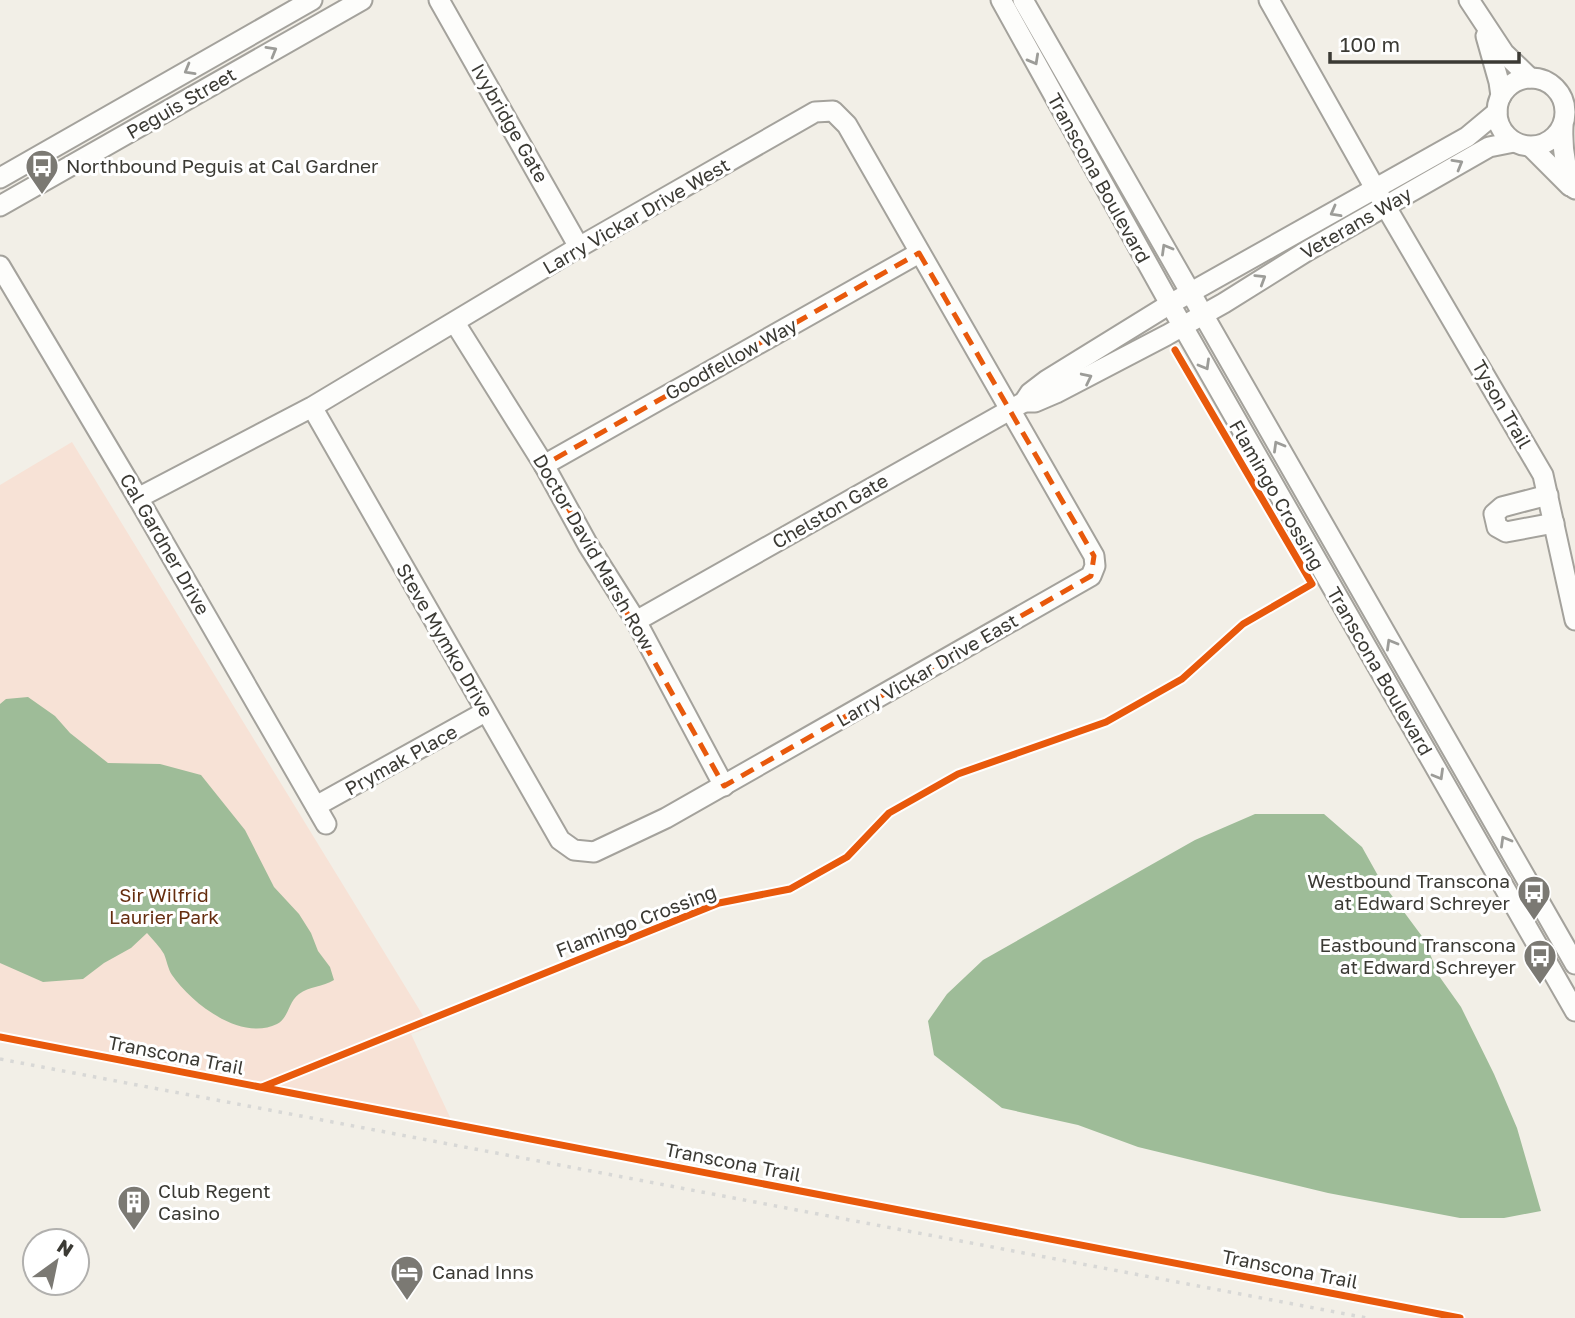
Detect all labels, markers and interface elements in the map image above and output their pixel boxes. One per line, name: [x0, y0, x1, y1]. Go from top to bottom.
scale bar: [1330, 21, 1519, 65]
text: 100 m: [1340, 31, 1400, 57]
one-way arrow: [265, 46, 278, 59]
one-way arrow: [1026, 53, 1039, 65]
street label: Ivybridge Gate: [467, 59, 554, 186]
street label: Peguis Street: [122, 62, 240, 143]
one-way arrow: [184, 62, 196, 75]
street label: Transcona Boulevard: [1043, 89, 1156, 267]
bus stop icon: Northbound Peguis at Cal Gardner: [23, 147, 61, 196]
street label: Larry Vickar Drive West: [538, 153, 733, 279]
place label: Northbound Peguis at Cal Gardner: [66, 154, 379, 177]
one-way arrow: [1450, 159, 1463, 172]
street label: Veterans Way: [1296, 181, 1416, 264]
one-way arrow: [1330, 204, 1343, 217]
one-way arrow: [1161, 243, 1174, 256]
one-way arrow: [1254, 275, 1267, 288]
street label: Goodfellow Way: [661, 313, 801, 404]
street label: Tyson Trail: [1468, 356, 1537, 452]
one-way arrow: [1197, 358, 1210, 370]
one-way arrow: [1080, 372, 1092, 386]
street label: Flamingo Crossing: [1225, 416, 1330, 574]
one-way arrow: [1273, 441, 1286, 454]
street label: Doctor David Marsh Row: [529, 450, 660, 654]
street label: Chelston Gate: [768, 468, 892, 553]
street label: Cal Gardner Drive: [116, 469, 215, 619]
street label: Steve Mymko Drive: [392, 559, 499, 721]
street label: Transcona Boulevard: [1323, 582, 1438, 759]
street label: Larry Vickar Drive East: [832, 608, 1022, 731]
one-way arrow: [1387, 638, 1400, 651]
street label: Prymak Place: [341, 719, 461, 800]
one-way arrow: [1431, 768, 1444, 781]
one-way arrow: [1500, 836, 1513, 849]
place label: Westbound Transcona at Edward Schreyer: [1307, 869, 1511, 914]
bus stop icon: Westbound Transcona at Edward Schreyer: [1515, 873, 1553, 922]
street label: Flamingo Crossing: [552, 879, 719, 962]
park label: Sir Wilfrid Laurier Park: [109, 883, 219, 928]
place label: Eastbound Transcona at Edward Schreyer: [1320, 933, 1517, 978]
bus stop icon: Eastbound Transcona at Edward Schreyer: [1521, 937, 1559, 986]
street label: Transcona Trail: [106, 1030, 246, 1079]
street label: Transcona Trail: [663, 1137, 803, 1186]
place label: Club Regent Casino: [158, 1179, 270, 1224]
building icon: Club Regent Casino: [115, 1183, 153, 1232]
north arrow: [21, 1227, 91, 1297]
text: N: [53, 1234, 78, 1261]
street label: Transcona Trail: [1220, 1244, 1360, 1293]
hotel icon: Canad Inns: [388, 1253, 426, 1302]
place label: Canad Inns: [432, 1260, 534, 1283]

